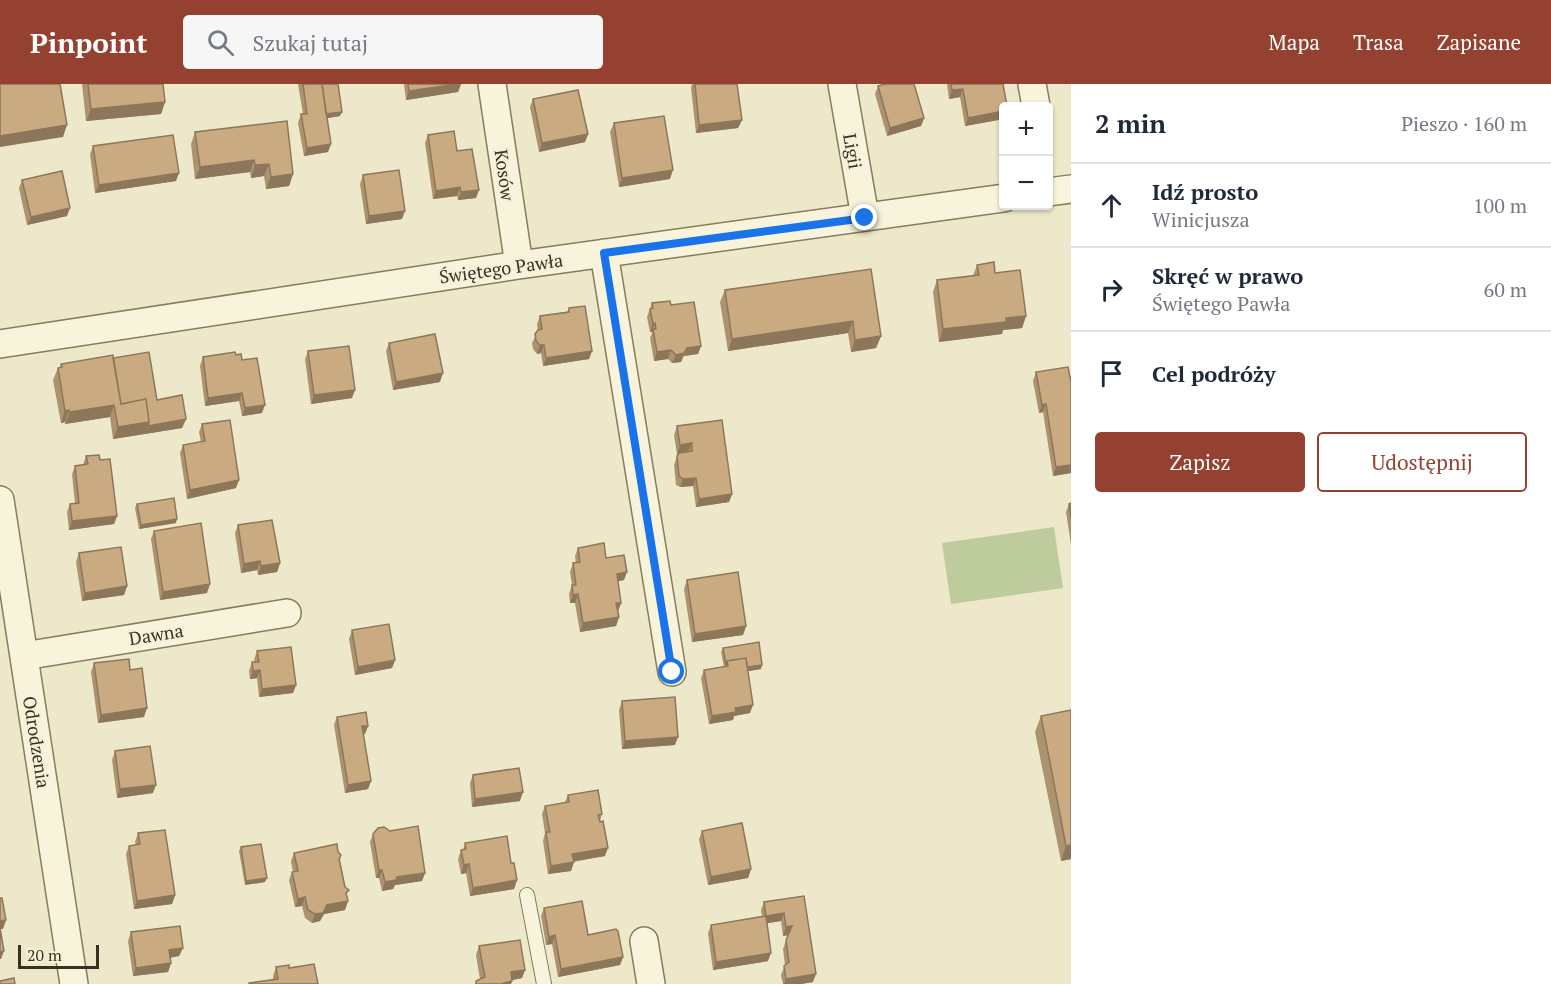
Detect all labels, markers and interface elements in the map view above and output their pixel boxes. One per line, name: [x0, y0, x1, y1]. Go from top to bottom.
search box: [183, 15, 603, 69]
text: Pinpoint: [30, 24, 147, 61]
icon: search: [204, 26, 237, 59]
text: Szukaj tutaj: [252, 28, 368, 57]
text: Mapa: [1269, 28, 1320, 56]
text: Trasa: [1353, 28, 1404, 56]
text: Zapisane: [1437, 28, 1521, 56]
map controls: [999, 102, 1053, 210]
button: +: [999, 102, 1053, 156]
text: 2 min: [1095, 106, 1166, 140]
text: Pieszo · 160 m: [1401, 110, 1527, 137]
street label: Ligii: [838, 131, 868, 171]
street label: Kosów: [490, 148, 521, 203]
button: −: [999, 156, 1053, 210]
text: Idź prosto: [1152, 177, 1258, 206]
icon: ahead: [1095, 189, 1128, 222]
text: 100 m: [1473, 192, 1527, 219]
route end: [851, 204, 877, 230]
text: Winicjusza: [1152, 206, 1250, 233]
street label: Świętego Pawła: [438, 247, 564, 289]
text: Skręć w prawo: [1152, 261, 1303, 290]
icon: right: [1095, 273, 1128, 306]
text: 60 m: [1484, 276, 1527, 303]
text: Świętego Pawła: [1152, 290, 1290, 317]
icon: arrive: [1095, 357, 1128, 390]
text: Cel podróży: [1152, 359, 1276, 388]
button: Zapisz: [1095, 432, 1305, 492]
button: Udostępnij: [1317, 432, 1527, 492]
street label: Dawna: [127, 618, 185, 650]
route start: [658, 658, 684, 684]
street label: Odrodzenia: [18, 694, 56, 790]
scale bar: [18, 942, 99, 970]
text: 20 m: [27, 944, 62, 966]

